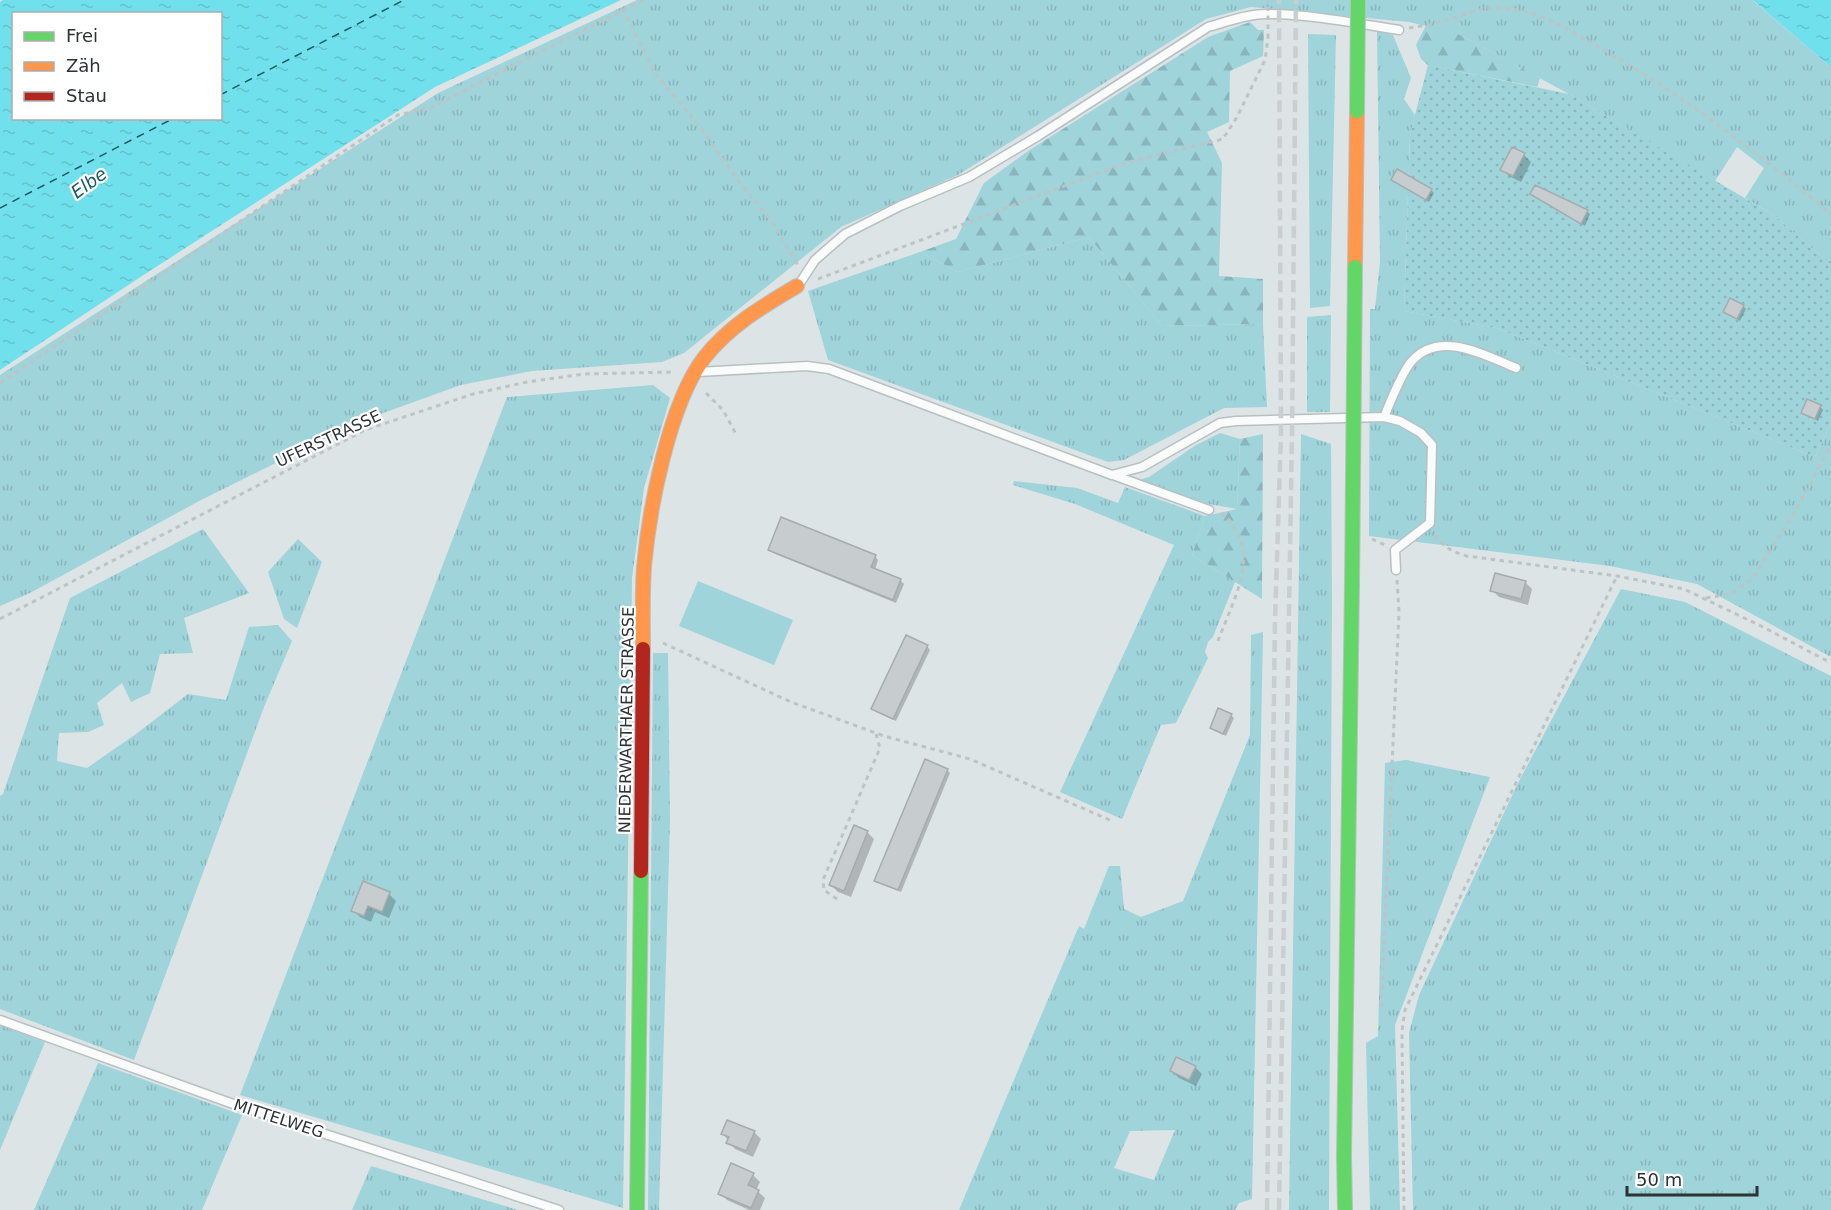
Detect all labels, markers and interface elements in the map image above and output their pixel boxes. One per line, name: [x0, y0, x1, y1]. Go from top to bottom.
legend: [12, 12, 222, 120]
text: Frei: [66, 25, 98, 46]
text: Zäh: [66, 55, 101, 76]
text: Stau: [66, 85, 107, 106]
water label: Elbe: [67, 163, 111, 203]
street label: UFERSTRASSE: [273, 406, 384, 471]
street label: NIEDERWARTHAER STRASSE: [615, 607, 638, 833]
street label: MITTELWEG: [231, 1095, 326, 1142]
scale bar: [1627, 1159, 1758, 1197]
text: 50 m: [1636, 1169, 1682, 1190]

